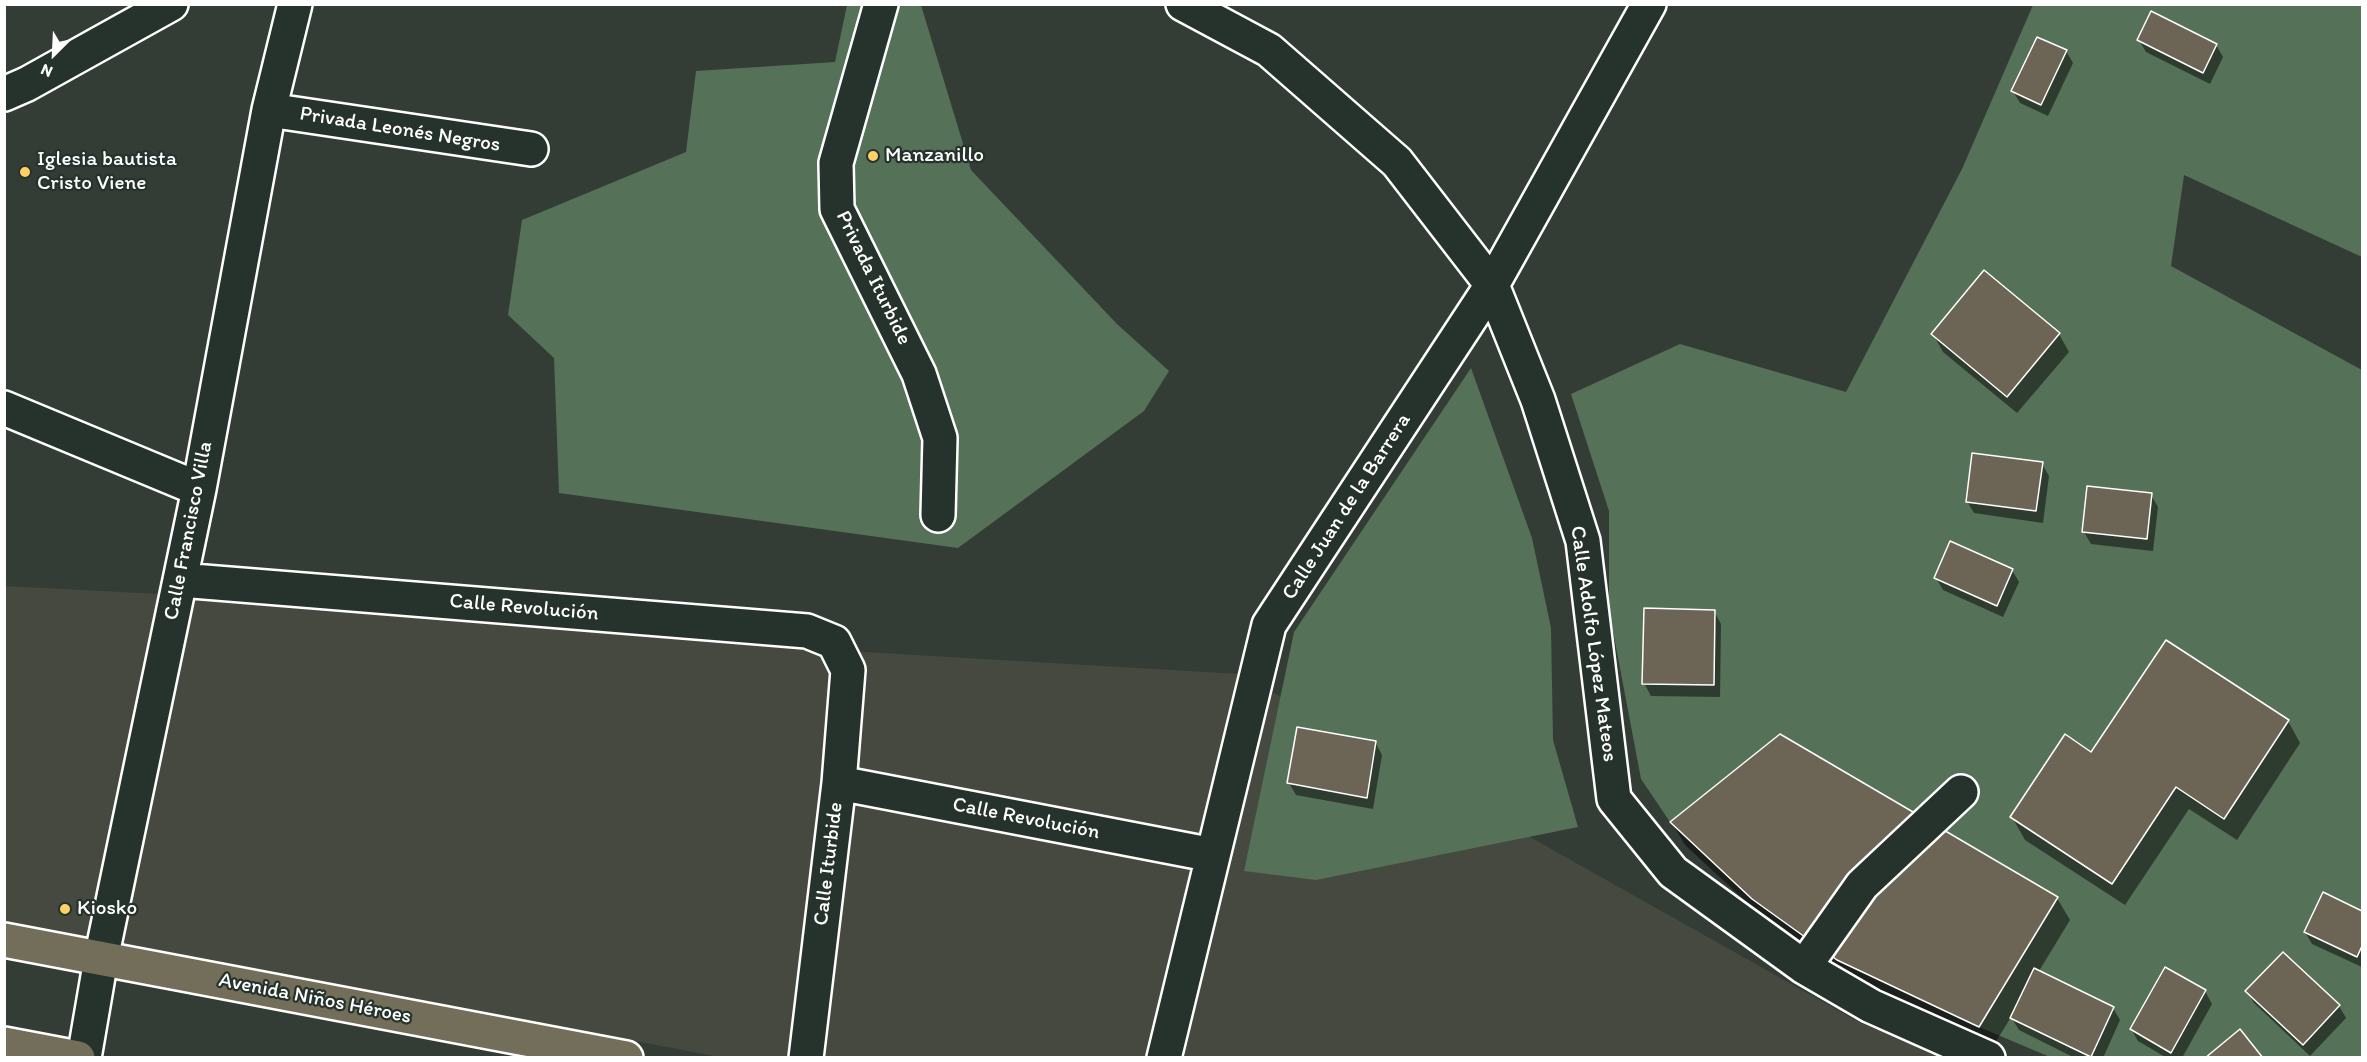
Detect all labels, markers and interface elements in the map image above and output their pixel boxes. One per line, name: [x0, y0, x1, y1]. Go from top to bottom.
north arrow: [24, 24, 84, 84]
text: N: [38, 60, 55, 82]
street label: Privada Leonés Negros: [298, 102, 502, 158]
place label: Manzanillo: [885, 143, 984, 169]
place label: Iglesia bautista Cristo Viene: [37, 147, 177, 197]
marker: Manzanillo: [866, 149, 880, 163]
marker: Iglesia bautista Cristo Viene: [18, 165, 32, 179]
street label: Privada Iturbide: [830, 207, 916, 349]
street label: Calle Juan de la Barrera: [1277, 409, 1417, 605]
street label: Calle Francisco Villa: [159, 439, 219, 623]
street label: Calle Adolfo López Mateos: [1564, 524, 1622, 764]
street label: Calle Revolución: [448, 589, 600, 627]
street label: Calle Revolución: [950, 792, 1102, 846]
street label: Calle Iturbide: [809, 801, 849, 927]
place label: Kiosko: [77, 896, 137, 922]
marker: Kiosko: [58, 902, 72, 916]
street label: Avenida Niños Héroes: [217, 968, 413, 1030]

